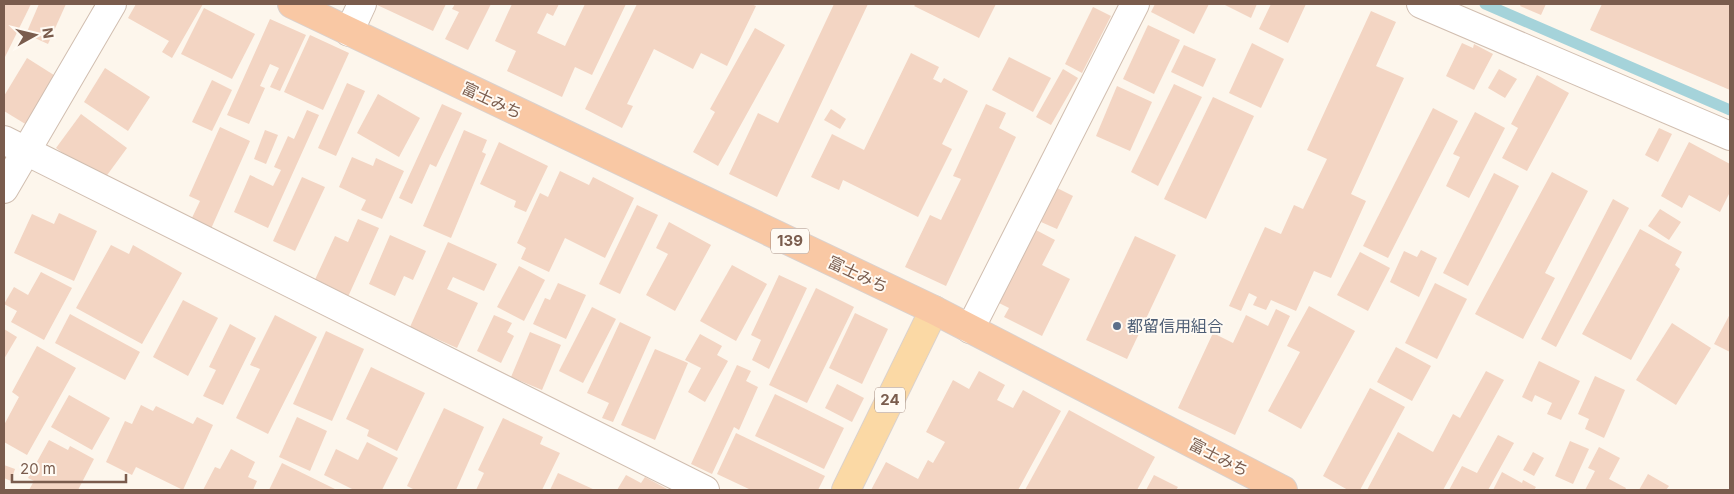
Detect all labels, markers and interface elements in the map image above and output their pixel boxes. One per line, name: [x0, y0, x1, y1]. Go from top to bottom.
north arrow: [10, 10, 60, 60]
text: N: [39, 27, 58, 40]
street label: 富士みち: [459, 77, 525, 123]
road number: 139: [771, 228, 809, 254]
street label: 富士みち: [825, 251, 891, 297]
place label: 都留信用組合: [1127, 316, 1223, 336]
marker: 都留信用組合: [1111, 320, 1123, 332]
road number: 24: [875, 388, 905, 412]
street label: 富士みち: [1186, 434, 1252, 480]
scale bar: [12, 452, 126, 484]
text: 20 m: [20, 459, 56, 478]

